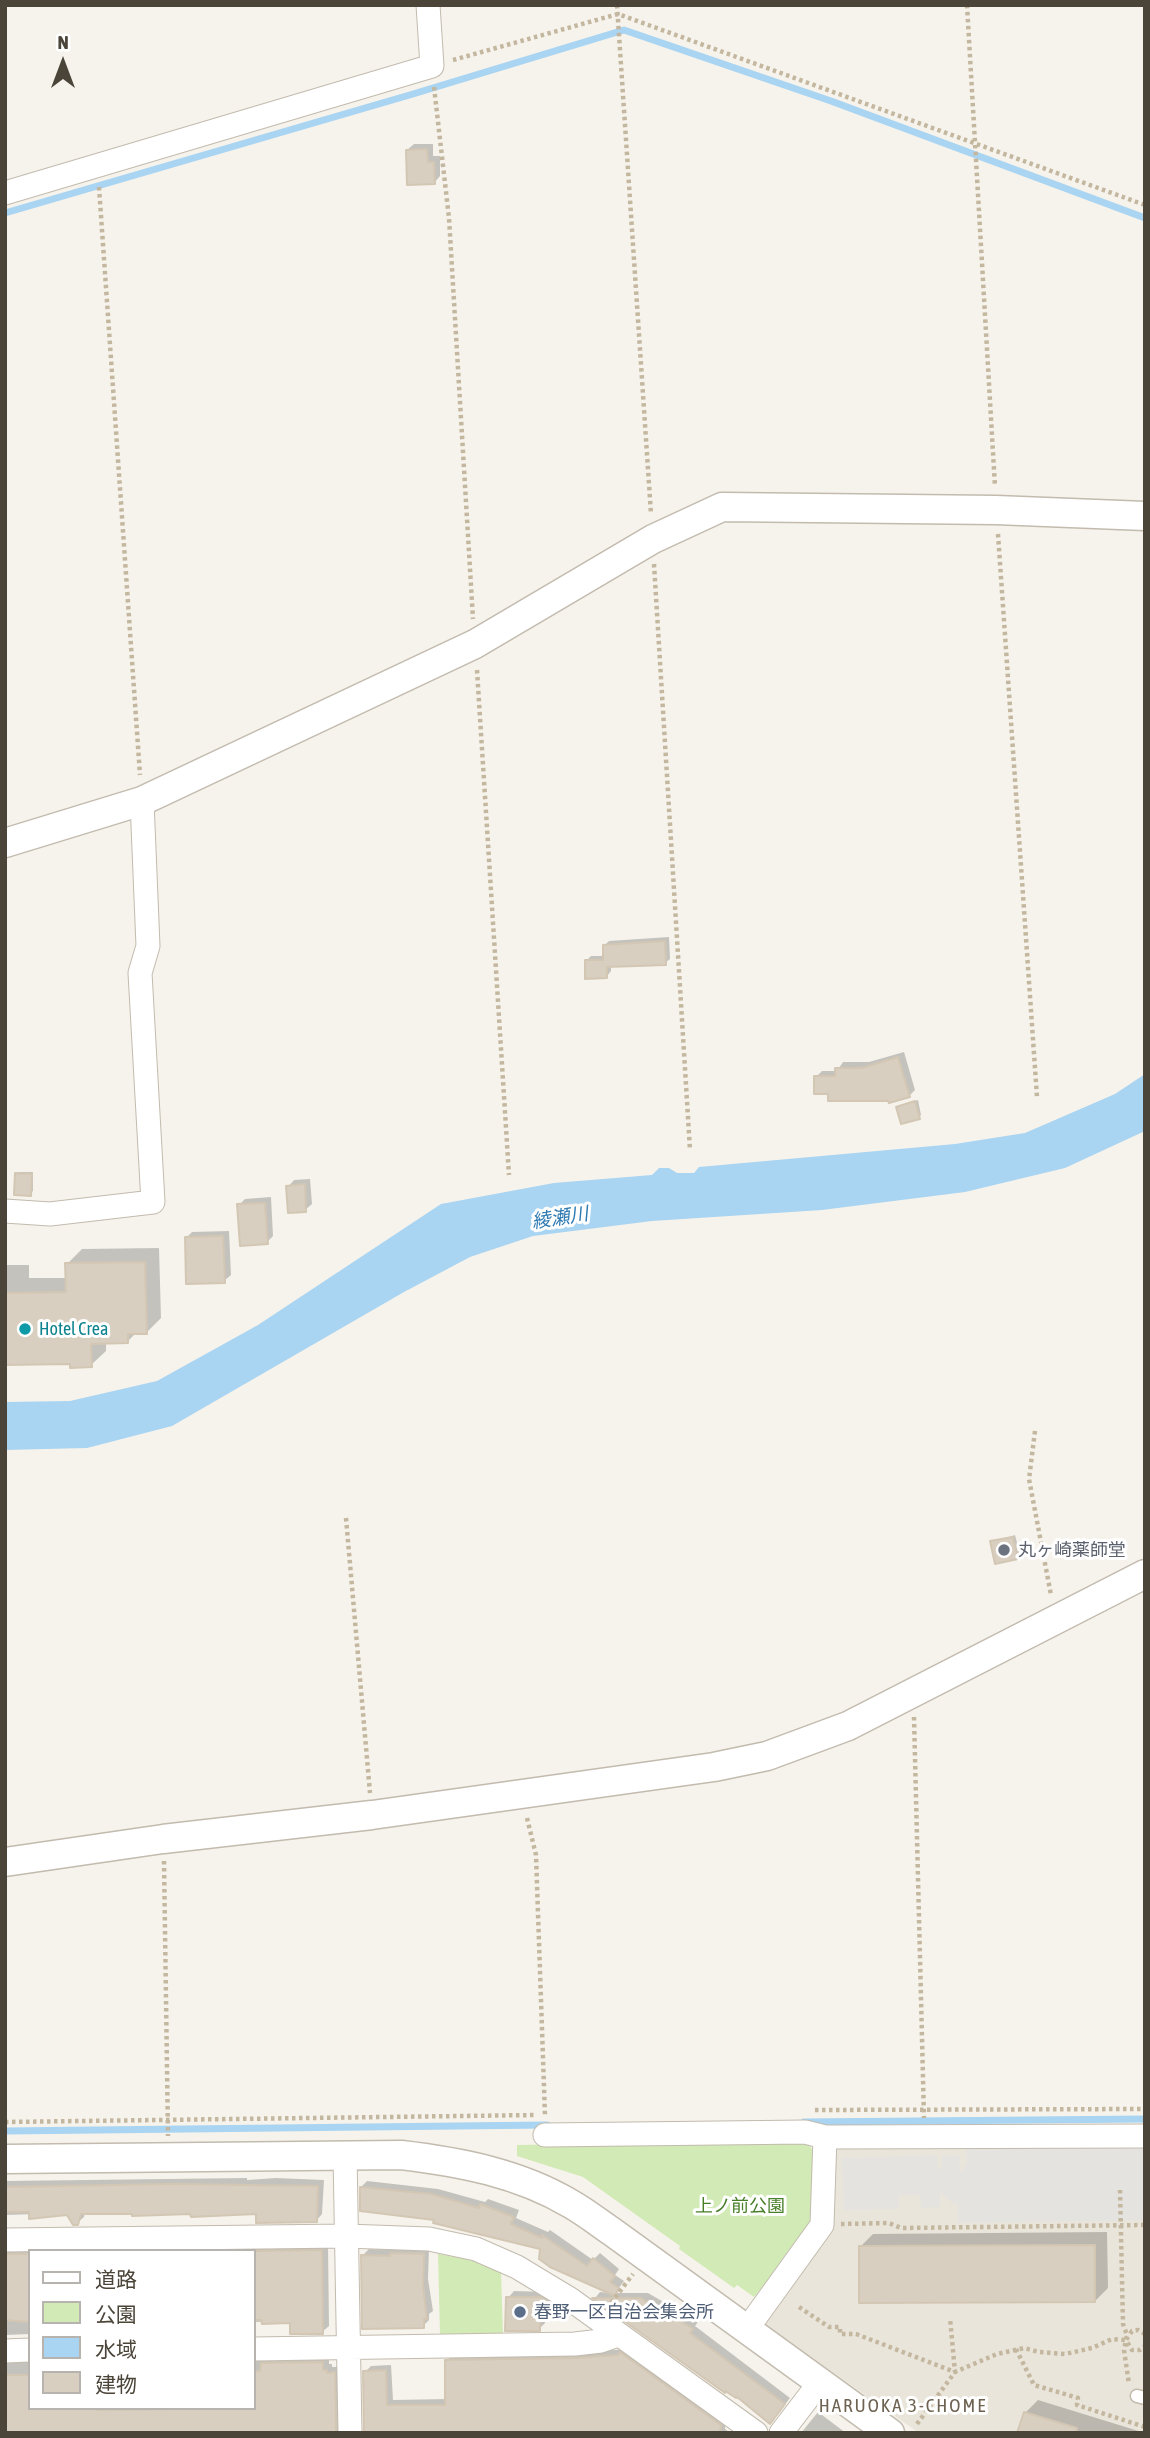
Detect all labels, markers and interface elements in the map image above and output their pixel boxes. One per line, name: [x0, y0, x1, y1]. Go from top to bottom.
north arrow: [28, 28, 98, 98]
text: N: [57, 31, 69, 53]
water label: 綾瀬川: [530, 1202, 590, 1234]
place label: Hotel Crea: [39, 1318, 108, 1340]
marker: Hotel Crea: [17, 1321, 33, 1337]
place label: 丸ヶ崎薬師堂: [1018, 1539, 1126, 1561]
marker: 丸ヶ崎薬師堂: [996, 1542, 1012, 1558]
park label: 上ノ前公園: [695, 2195, 785, 2217]
legend: [28, 2249, 256, 2410]
text: 道路: [95, 2267, 137, 2291]
place label: 春野一区自治会集会所: [534, 2301, 714, 2323]
text: 公園: [95, 2302, 137, 2326]
marker: 春野一区自治会集会所: [512, 2304, 528, 2320]
text: 水域: [95, 2337, 137, 2361]
text: 建物: [95, 2372, 137, 2396]
district label: HARUOKA 3-CHOME: [821, 2395, 985, 2417]

